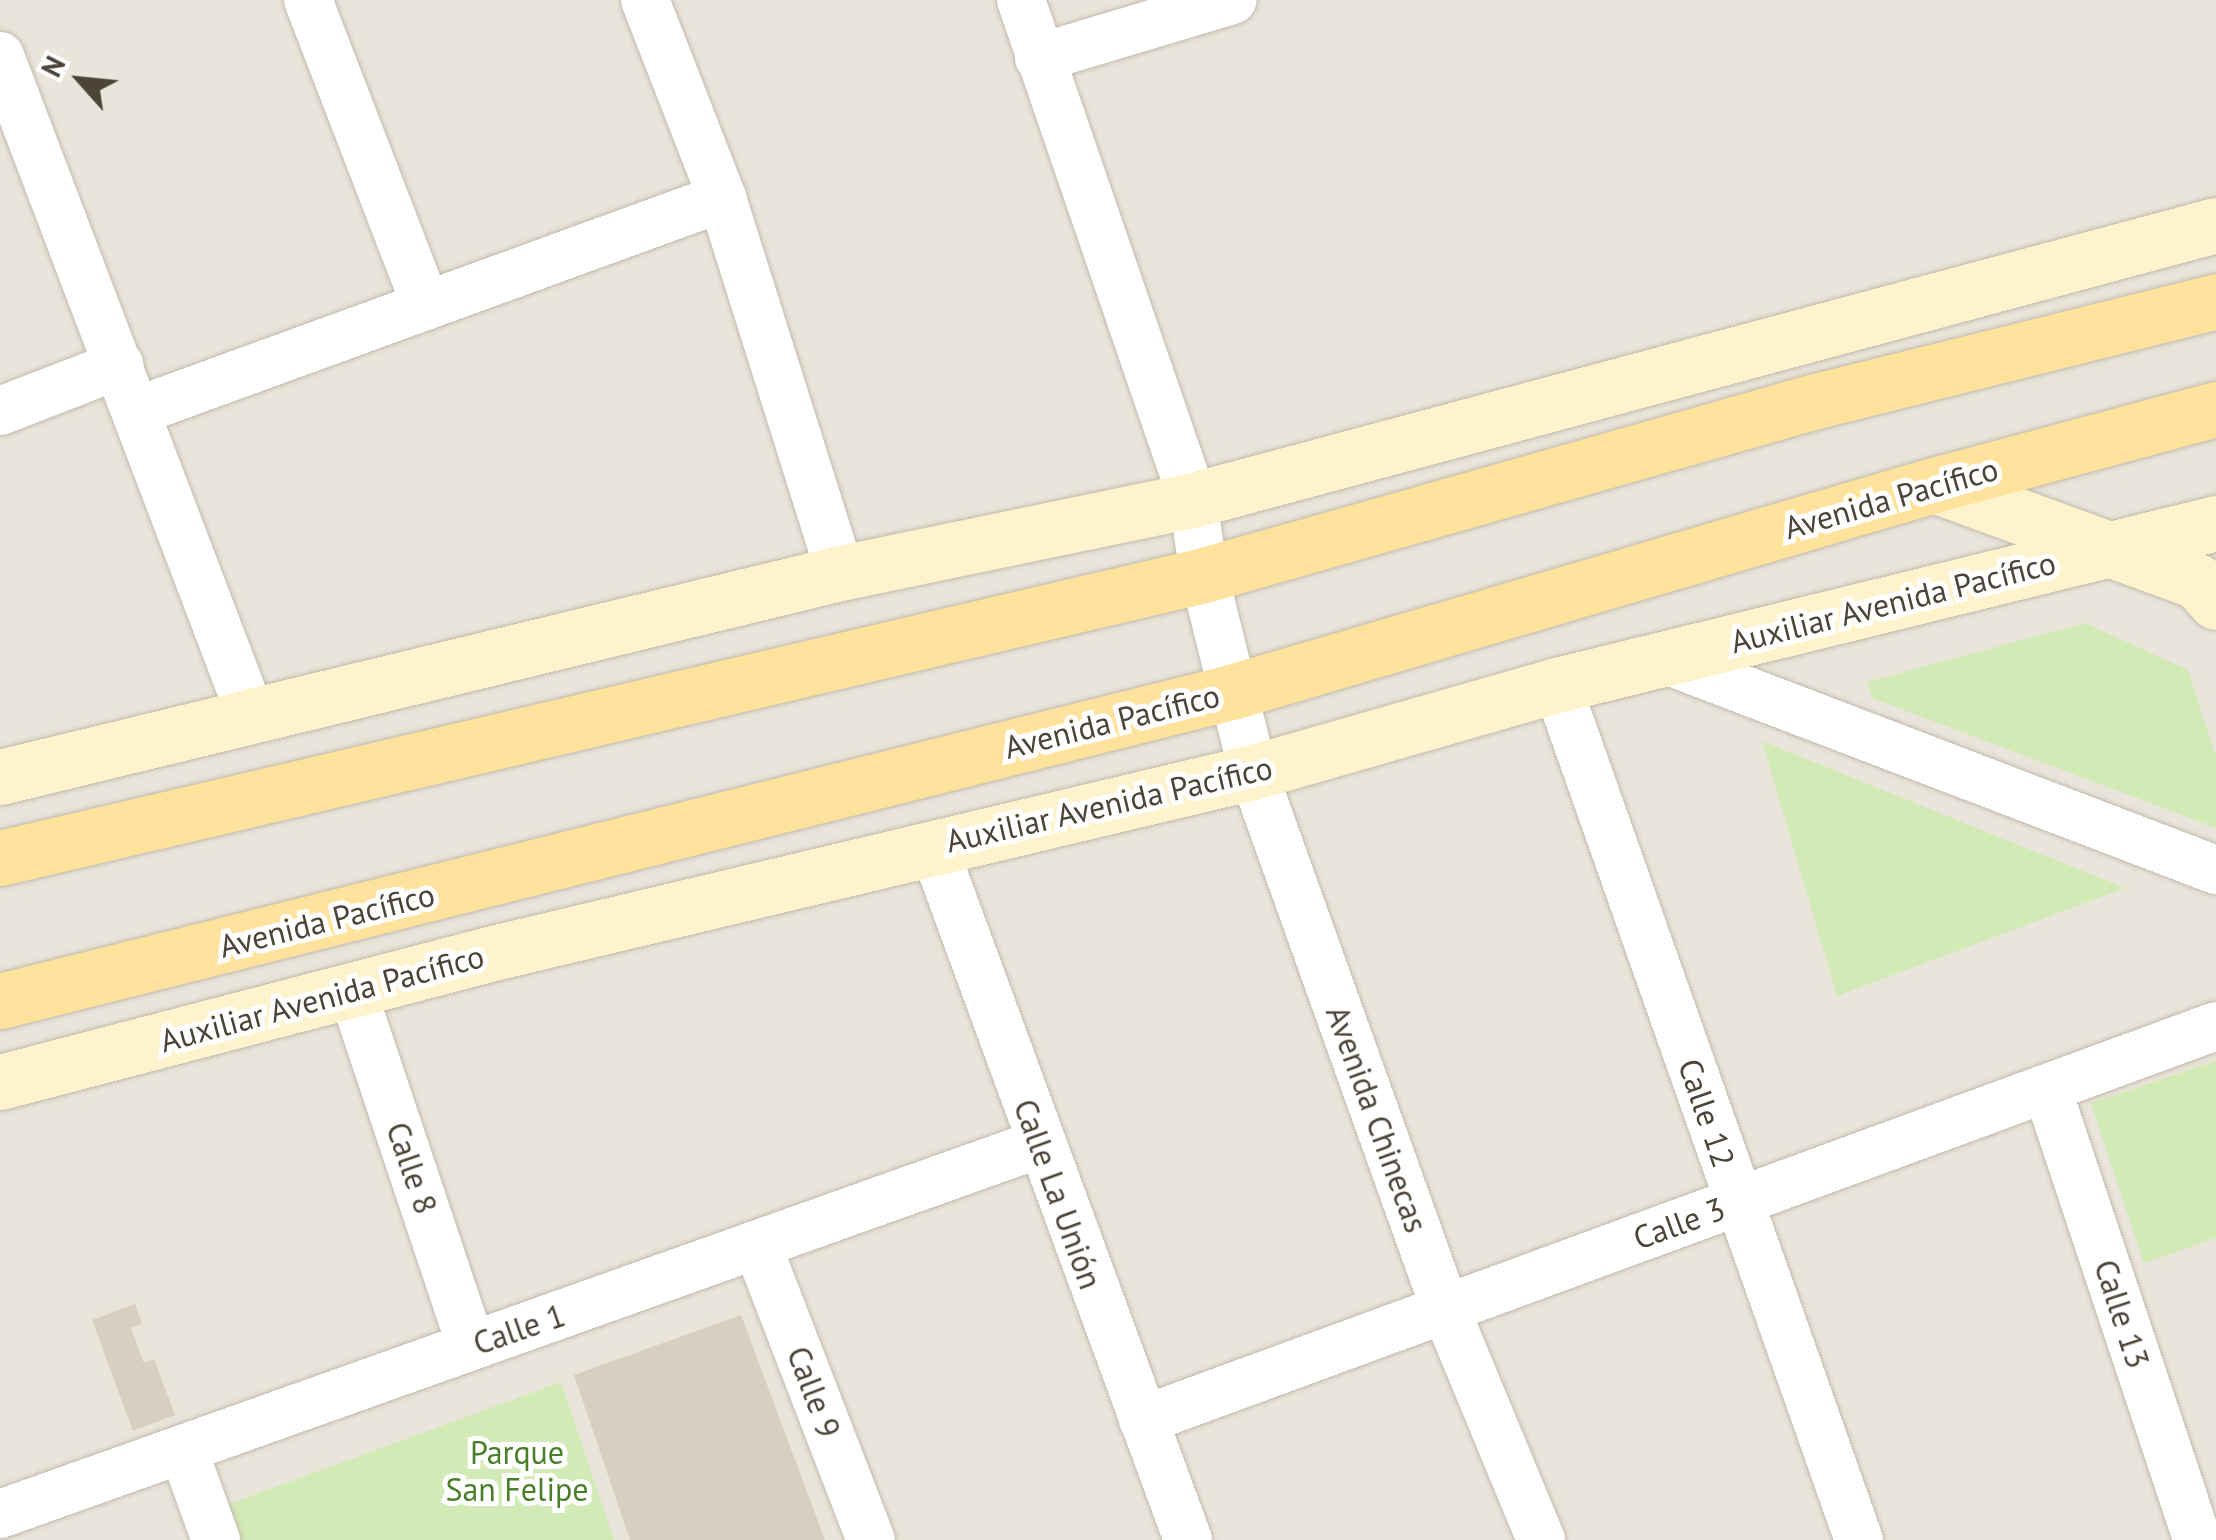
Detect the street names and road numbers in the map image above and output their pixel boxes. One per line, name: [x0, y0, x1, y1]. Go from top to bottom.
street label: Avenida Pacífico: [1780, 449, 2002, 547]
street label: Auxiliar Avenida Pacífico: [1726, 543, 2060, 661]
street label: Avenida Pacífico: [1000, 676, 1224, 766]
street label: Auxiliar Avenida Pacífico: [942, 748, 1276, 860]
street label: Avenida Pacífico: [215, 875, 439, 965]
street label: Auxiliar Avenida Pacífico: [155, 936, 489, 1060]
street label: Avenida Chinecas: [1318, 1001, 1436, 1237]
street label: Calle 12: [1671, 1054, 1743, 1172]
street label: Calle La Unión: [1006, 1094, 1110, 1294]
street label: Calle 8: [378, 1117, 446, 1219]
street label: Calle 3: [1628, 1189, 1730, 1257]
street label: Calle 13: [2086, 1255, 2158, 1373]
street label: Calle 1: [468, 1295, 570, 1363]
street label: Calle 9: [779, 1341, 849, 1443]

